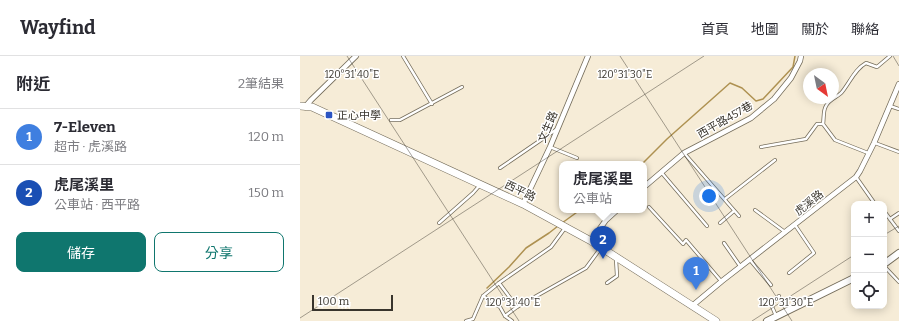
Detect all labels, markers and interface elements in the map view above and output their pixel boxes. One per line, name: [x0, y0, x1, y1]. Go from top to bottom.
text: Wayfind: [20, 16, 96, 39]
text: 首頁: [701, 21, 729, 38]
text: 地圖: [751, 21, 779, 38]
text: 關於: [801, 21, 829, 38]
text: 聯絡: [851, 21, 879, 38]
north arrow: [803, 68, 839, 104]
text: 120°31'40"E: [325, 69, 379, 81]
text: 120°31'30"E: [598, 69, 652, 81]
text: 附近: [16, 74, 50, 95]
text: 2筆結果: [238, 76, 284, 91]
street label: 西平路457巷: [695, 99, 755, 141]
place label: 正心中學: [337, 109, 381, 122]
street label: 文生路: [536, 109, 560, 145]
marker: 正心中學: [324, 110, 334, 120]
text: 7-Eleven: [54, 118, 116, 136]
text: 1: [26, 129, 32, 144]
text: 120 m: [248, 129, 284, 144]
text: 超市 · 虎溪路: [54, 139, 127, 154]
popup: [559, 161, 647, 213]
text: 虎尾溪里: [573, 170, 633, 188]
text: 虎尾溪里: [54, 176, 114, 194]
street label: 西平路: [502, 178, 538, 204]
text: 2: [25, 185, 33, 200]
text: 150 m: [248, 185, 284, 200]
your location: [699, 186, 719, 206]
street label: 虎溪路: [792, 188, 826, 218]
text: 公車站: [573, 191, 612, 206]
text: 公車站 · 西平路: [54, 197, 140, 212]
map controls: [851, 201, 887, 309]
button: +: [851, 201, 887, 237]
pin: 2: [590, 226, 616, 259]
button: 儲存: [16, 232, 146, 272]
button: 分享: [154, 232, 284, 272]
button: −: [851, 237, 887, 273]
pin: 1: [683, 257, 709, 290]
button: locate: [851, 273, 887, 309]
scale bar: [312, 293, 393, 312]
text: 100 m: [318, 295, 349, 308]
text: 120°31'40"E: [486, 297, 540, 309]
text: 120°31'30"E: [759, 297, 813, 309]

